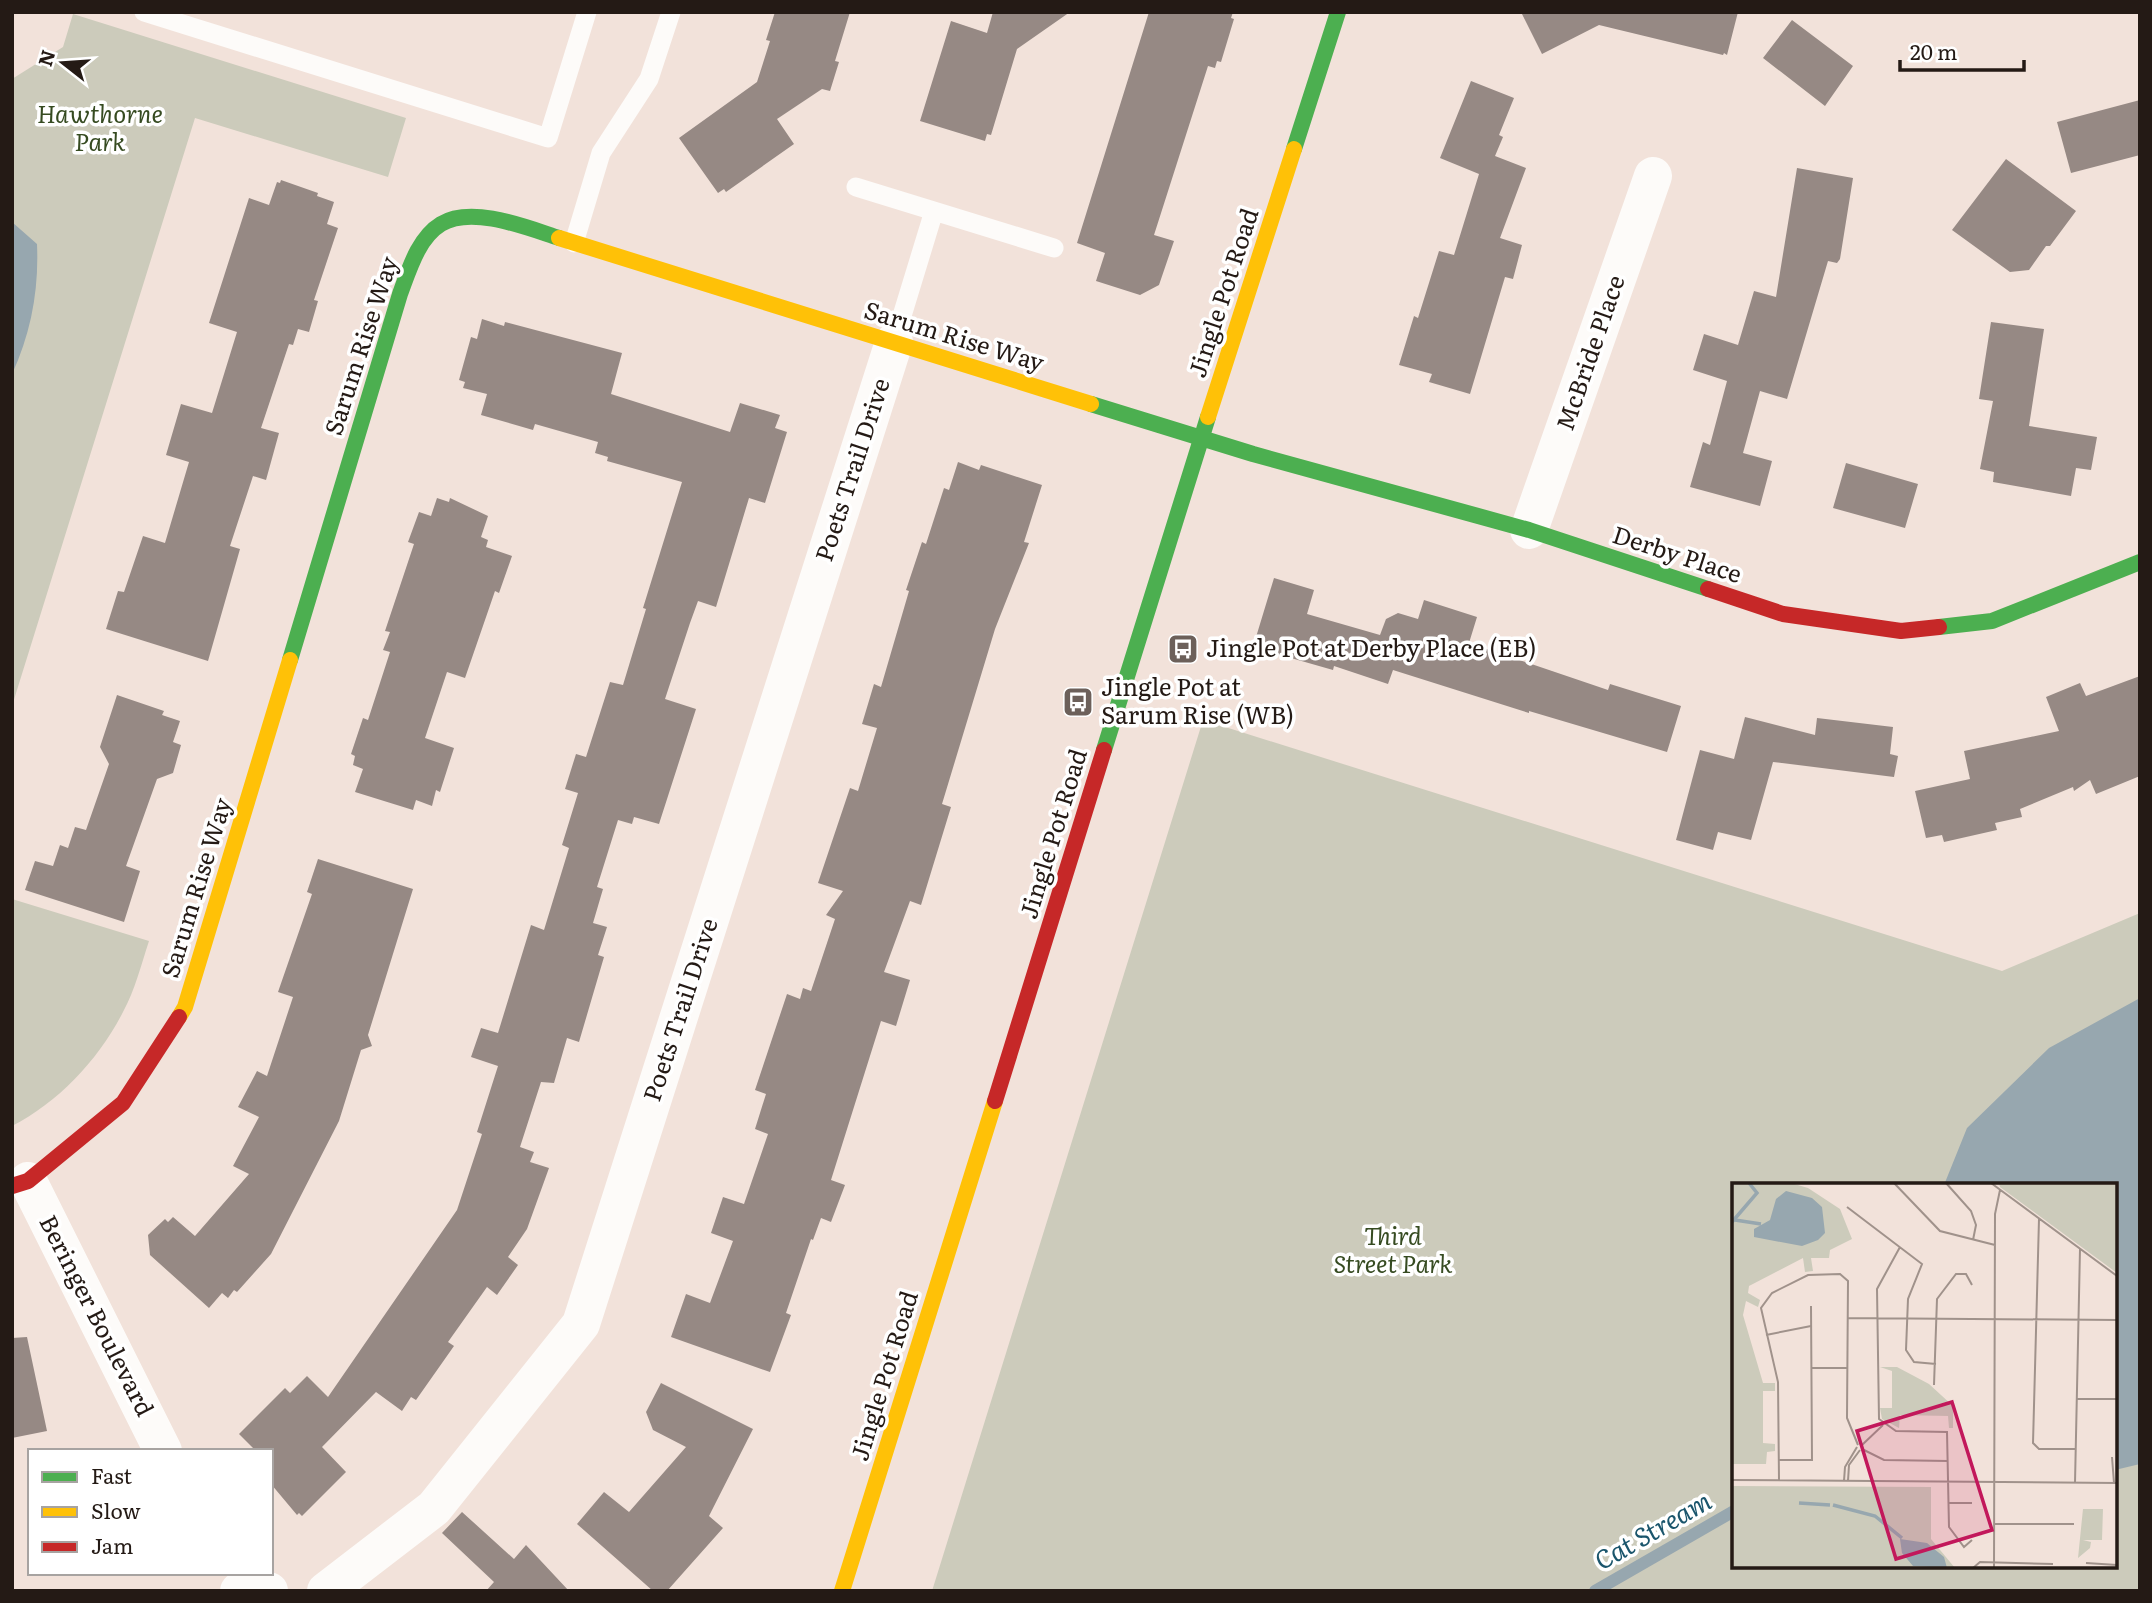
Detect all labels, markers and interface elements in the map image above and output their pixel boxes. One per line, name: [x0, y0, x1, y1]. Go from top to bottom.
north arrow: [28, 28, 98, 98]
scale bar: [1900, 28, 2024, 72]
text: 20 m: [1910, 35, 1957, 66]
text: N: [30, 46, 62, 69]
park label: Hawthorne Park: [37, 95, 163, 158]
street label: Jingle Pot Road: [1178, 203, 1266, 381]
street label: Sarum Rise Way: [314, 251, 405, 439]
street label: McBride Place: [1546, 270, 1632, 435]
street label: Sarum Rise Way: [861, 291, 1049, 379]
street label: Poets Trail Drive: [805, 373, 897, 565]
street label: Derby Place: [1609, 515, 1747, 590]
place label: Jingle Pot at Derby Place (EB): [1206, 629, 1536, 664]
bus stop icon: Jingle Pot at Derby Place (EB): [1166, 632, 1200, 666]
place label: Jingle Pot at Sarum Rise (WB): [1101, 668, 1294, 731]
bus stop icon: Jingle Pot at Sarum Rise (WB): [1061, 685, 1095, 719]
street label: Jingle Pot Road: [1009, 744, 1094, 923]
street label: Sarum Rise Way: [151, 793, 239, 981]
street label: Poets Trail Drive: [633, 913, 725, 1105]
inset map: [1732, 1183, 2117, 1568]
street label: Beringer Boulevard: [32, 1208, 164, 1422]
park label: Third Street Park: [1334, 1217, 1453, 1280]
street label: Jingle Pot Road: [840, 1286, 925, 1465]
legend: [28, 1449, 273, 1575]
text: Fast: [91, 1459, 132, 1490]
water label: Cat Stream: [1586, 1480, 1718, 1578]
text: Slow: [91, 1494, 141, 1525]
text: Jam: [91, 1529, 133, 1560]

